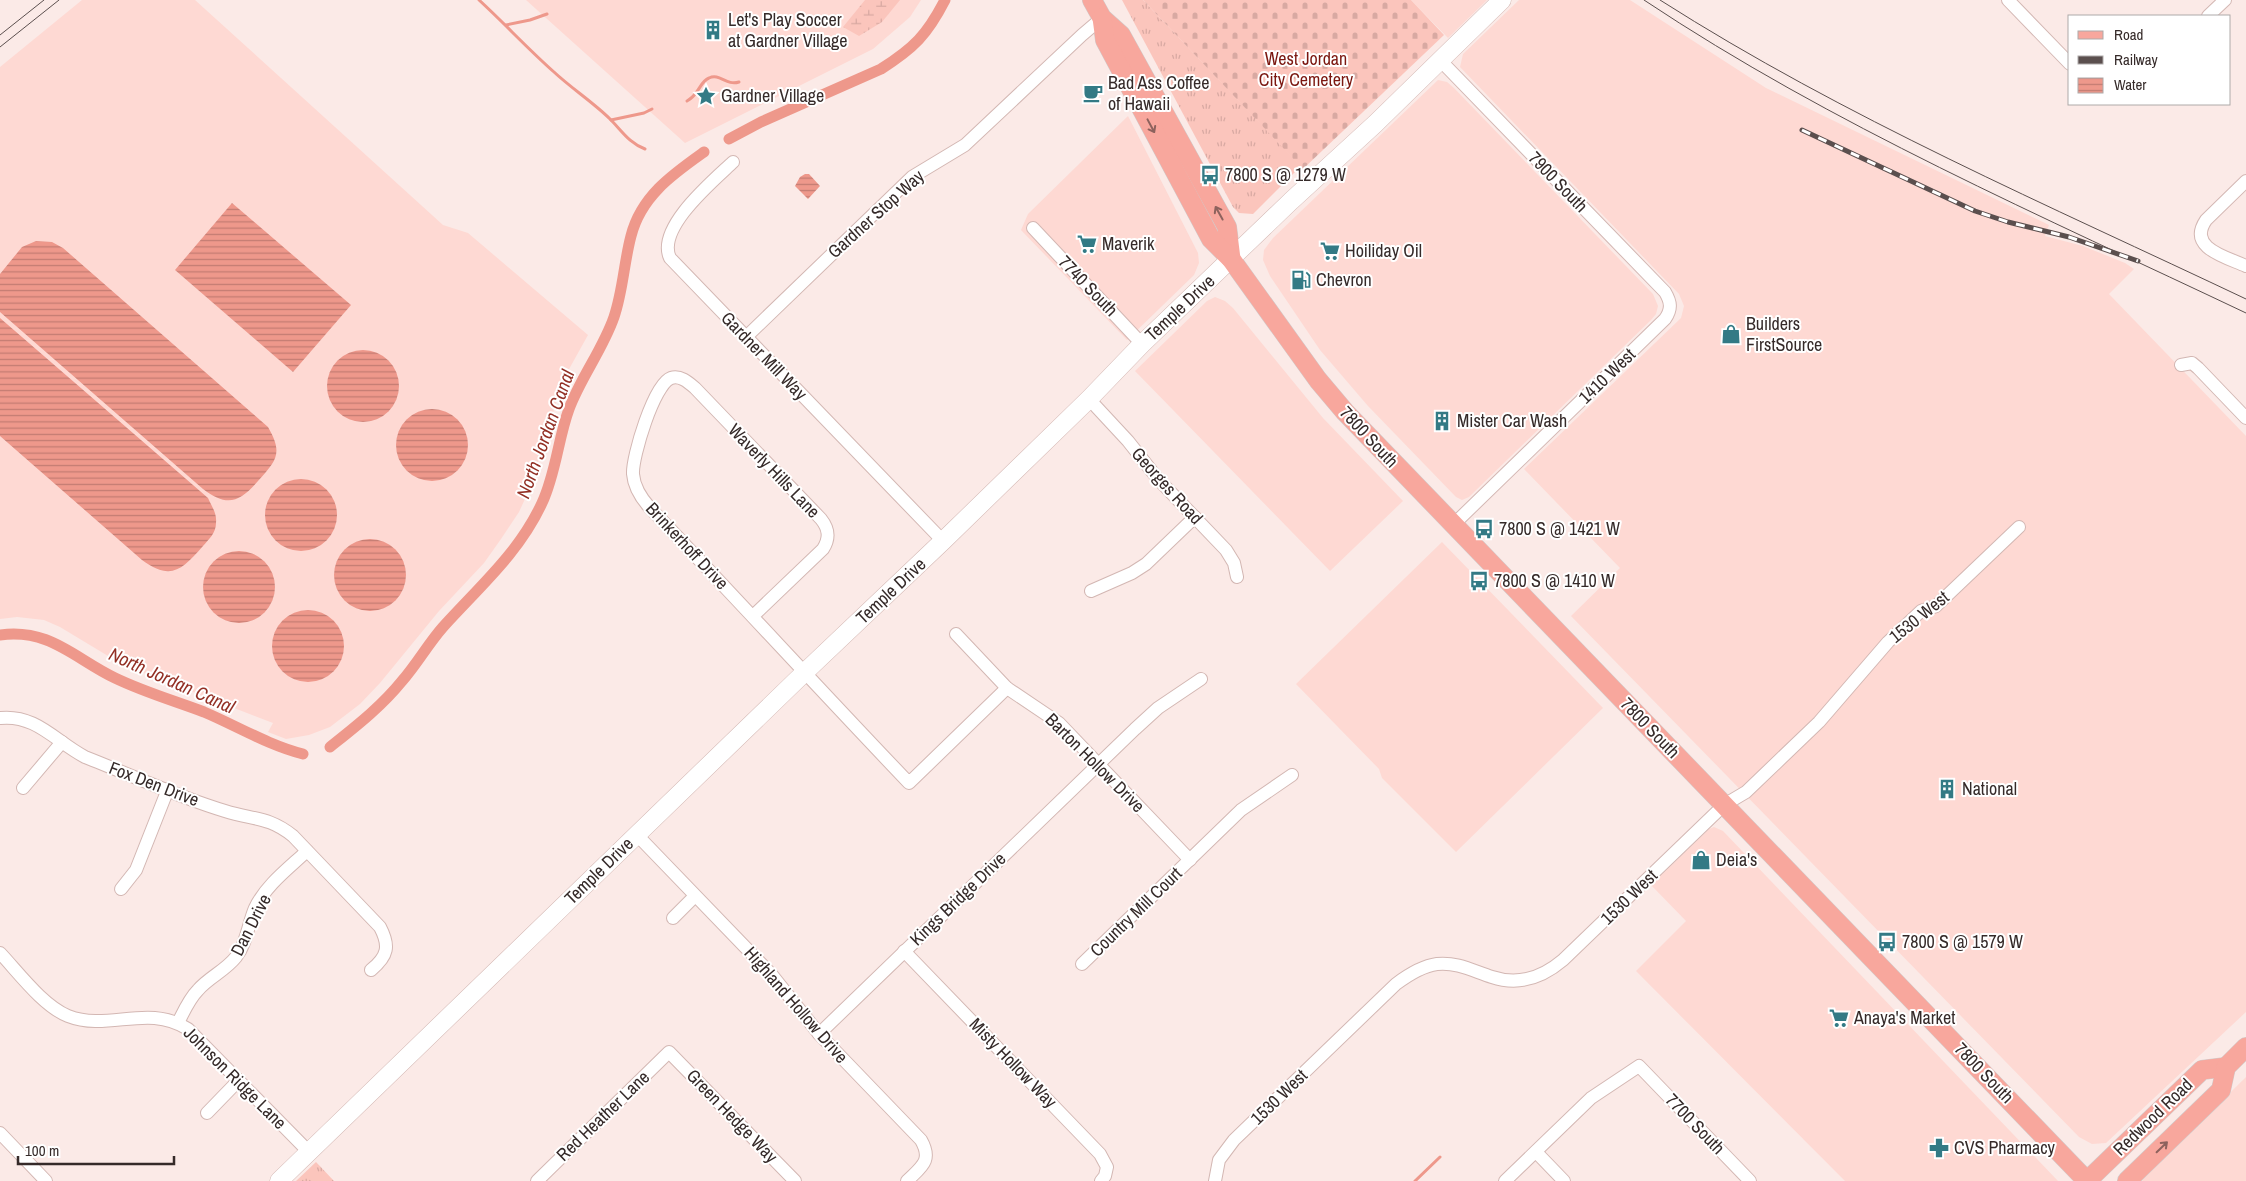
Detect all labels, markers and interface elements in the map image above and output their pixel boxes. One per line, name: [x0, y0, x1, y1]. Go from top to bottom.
place label: Let's Play Soccer at Gardner Village: [728, 7, 848, 53]
legend: [2068, 15, 2231, 105]
building icon: Let's Play Soccer at Gardner Village: [702, 19, 724, 41]
text: Road: [2114, 24, 2143, 45]
park label: West Jordan City Cemetery: [1259, 46, 1354, 92]
text: Railway: [2114, 49, 2159, 70]
place label: Bad Ass Coffee of Hawaii: [1108, 70, 1210, 116]
text: Water: [2114, 74, 2146, 95]
cafe icon: Bad Ass Coffee of Hawaii: [1082, 82, 1104, 104]
place label: Gardner Village: [721, 83, 824, 108]
place icon: Gardner Village: [695, 85, 717, 107]
one-way arrow: [1146, 118, 1156, 132]
street label: 7900 South: [1523, 146, 1594, 217]
place label: 7800 S @ 1279 W: [1225, 162, 1346, 187]
street label: Gardner Stop Way: [822, 163, 930, 264]
bus stop icon: 7800 S @ 1279 W: [1199, 164, 1221, 186]
one-way arrow: [1214, 206, 1224, 221]
place label: Maverik: [1102, 231, 1155, 256]
supermarket icon: Maverik: [1076, 233, 1098, 255]
place label: Hoiliday Oil: [1345, 238, 1422, 263]
supermarket icon: Hoiliday Oil: [1319, 240, 1341, 262]
street label: 7740 South: [1053, 250, 1124, 321]
place label: Chevron: [1316, 267, 1372, 292]
street label: Temple Drive: [1139, 269, 1220, 346]
fuel station icon: Chevron: [1290, 269, 1312, 291]
street label: Gardner Mill Way: [716, 306, 813, 406]
place label: Builders FirstSource: [1746, 311, 1822, 357]
shop icon: Builders FirstSource: [1720, 323, 1742, 345]
street label: 1410 West: [1573, 342, 1641, 409]
water label: North Jordan Canal: [510, 366, 581, 502]
street label: 7800 South: [1334, 401, 1404, 473]
place label: Mister Car Wash: [1457, 408, 1567, 433]
building icon: Mister Car Wash: [1431, 410, 1453, 432]
street label: Waverly Hills Lane: [723, 418, 826, 523]
street label: Georges Road: [1126, 442, 1209, 530]
street label: Brinkerhoff Drive: [640, 496, 734, 595]
place label: 7800 S @ 1421 W: [1499, 516, 1620, 541]
bus stop icon: 7800 S @ 1421 W: [1473, 518, 1495, 540]
street label: Temple Drive: [850, 552, 931, 629]
place label: 7800 S @ 1410 W: [1494, 568, 1615, 593]
bus stop icon: 7800 S @ 1410 W: [1468, 570, 1490, 592]
street label: 1530 West: [1883, 585, 1954, 648]
water label: North Jordan Canal: [105, 641, 239, 720]
street label: 7800 South: [1615, 692, 1686, 763]
street label: Barton Hollow Drive: [1040, 707, 1151, 818]
street label: Fox Den Drive: [106, 755, 203, 812]
place label: National: [1962, 776, 2017, 801]
building icon: National: [1936, 778, 1958, 800]
street label: Temple Drive: [559, 831, 639, 910]
street label: Kings Bridge Drive: [904, 846, 1011, 951]
place label: Deia's: [1716, 847, 1757, 872]
shop icon: Deia's: [1690, 849, 1712, 871]
street label: Country Mill Court: [1084, 861, 1187, 962]
street label: 1530 West: [1595, 863, 1663, 930]
street label: Dan Drive: [224, 889, 277, 960]
place label: 7800 S @ 1579 W: [1902, 929, 2023, 954]
bus stop icon: 7800 S @ 1579 W: [1876, 931, 1898, 953]
street label: Highland Hollow Drive: [739, 941, 854, 1068]
place label: Anaya's Market: [1853, 1005, 1955, 1030]
supermarket icon: Anaya's Market: [1828, 1007, 1850, 1029]
street label: Misty Hollow Way: [964, 1012, 1063, 1114]
street label: Johnson Ridge Lane: [178, 1021, 292, 1135]
street label: 7800 South: [1949, 1037, 2020, 1108]
street label: Green Hedge Way: [681, 1063, 784, 1169]
street label: 1530 West: [1245, 1063, 1313, 1130]
street label: Red Heather Lane: [551, 1065, 655, 1167]
street label: Redwood Road: [2107, 1072, 2198, 1161]
street label: 7700 South: [1660, 1088, 1731, 1159]
scale bar: [18, 1134, 174, 1166]
place label: CVS Pharmacy: [1954, 1135, 2056, 1160]
pharmacy icon: CVS Pharmacy: [1928, 1137, 1950, 1159]
text: 100 m: [25, 1140, 59, 1161]
one-way arrow: [2156, 1141, 2168, 1153]

